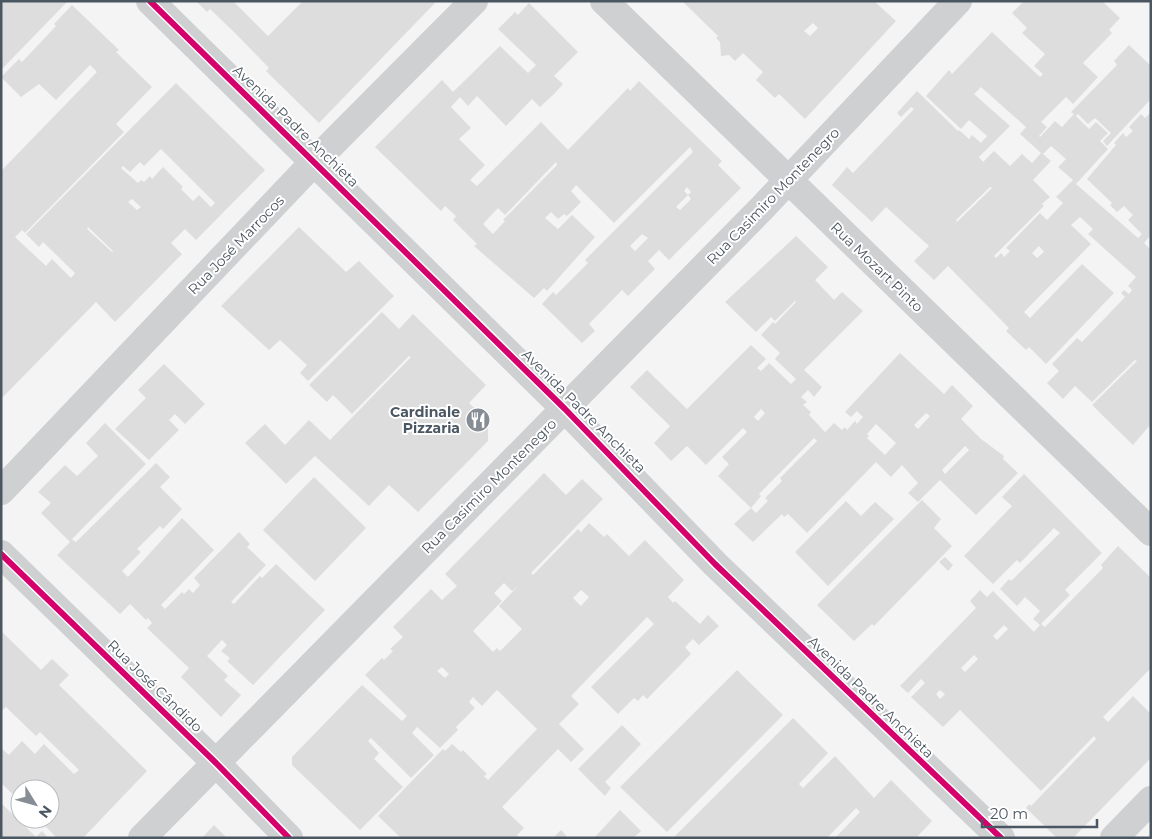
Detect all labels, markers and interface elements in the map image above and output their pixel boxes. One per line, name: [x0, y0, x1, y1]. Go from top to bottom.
street label: Avenida Padre Anchieta: [229, 61, 363, 191]
street label: Rua Casimiro Montenegro: [703, 123, 843, 268]
street label: Rua José Marrocos: [184, 192, 288, 298]
street label: Rua Mozart Pinto: [827, 218, 927, 316]
street label: Avenida Padre Anchieta: [518, 345, 650, 477]
place label: Cardinale Pizzaria: [390, 403, 460, 437]
restaurant icon: Cardinale Pizzaria: [465, 407, 491, 433]
street label: Rua Casimiro Montenegro: [418, 414, 561, 557]
street label: Avenida Padre Anchieta: [804, 632, 938, 762]
street label: Rua José Cândido: [104, 636, 206, 736]
north arrow: [10, 779, 60, 829]
scale bar: [982, 796, 1097, 828]
text: N: [35, 802, 56, 822]
text: 20 m: [990, 804, 1028, 823]

